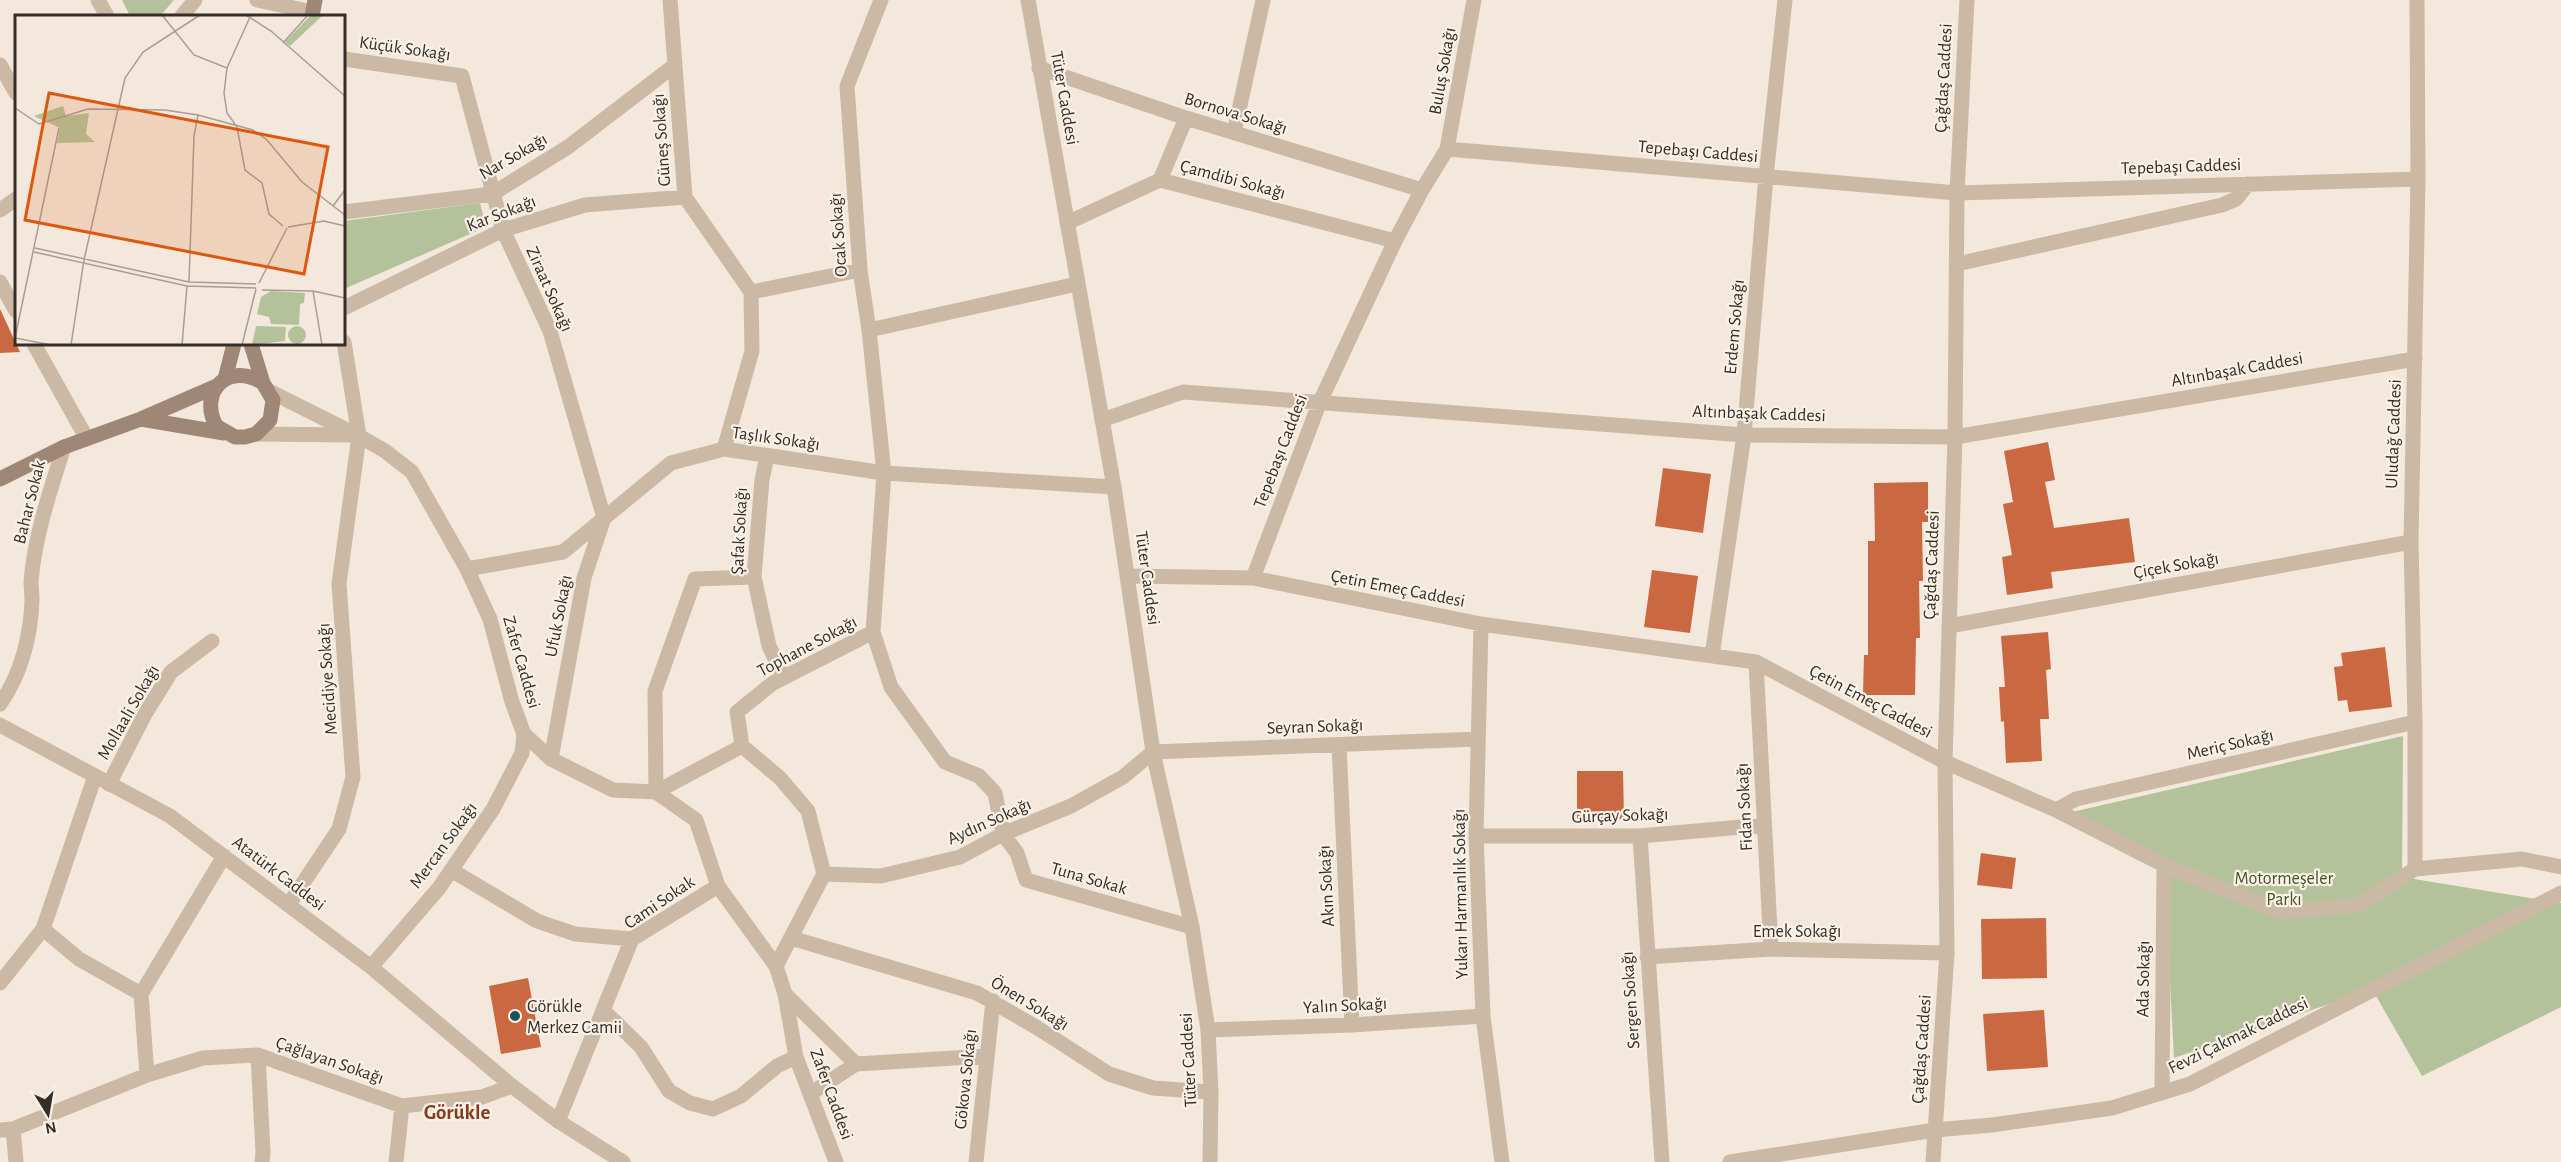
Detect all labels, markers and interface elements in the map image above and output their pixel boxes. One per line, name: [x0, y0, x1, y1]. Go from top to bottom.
inset map: [15, 15, 345, 345]
street label: Çağdaş Caddesi: [1932, 23, 1956, 133]
street label: Buluş Sokağı: [1426, 26, 1460, 116]
street label: Küçük Sokağı: [358, 34, 452, 64]
street label: Tüter Caddesi: [1047, 50, 1081, 146]
street label: Bornova Sokağı: [1182, 90, 1289, 138]
street label: Güneş Sokağı: [650, 93, 674, 187]
street label: Nar Sokağı: [476, 130, 551, 183]
street label: Tepebaşı Caddesi: [1637, 138, 1759, 166]
street label: Tepebaşı Caddesi: [2120, 156, 2242, 178]
street label: Çamdibi Sokağı: [1178, 157, 1287, 203]
street label: Kar Sokağı: [464, 192, 539, 235]
street label: Ocak Sokağı: [827, 192, 851, 277]
street label: Ziraat Sokağı: [522, 244, 576, 335]
street label: Erdem Sokağı: [1722, 279, 1748, 375]
street label: Altınbaşak Caddesi: [2170, 350, 2305, 390]
street label: Uludağ Caddesi: [2383, 379, 2405, 489]
street label: Tepebaşı Caddesi: [1251, 392, 1311, 511]
street label: Altınbaşak Caddesi: [1692, 403, 1826, 425]
street label: Taşlık Sokağı: [731, 424, 821, 454]
street label: Bahar Sokak: [11, 458, 49, 546]
street label: Şafak Sokağı: [729, 487, 751, 575]
street label: Çağdaş Caddesi: [1921, 510, 1943, 620]
street label: Tüter Caddesi: [1131, 530, 1163, 626]
street label: Çiçek Sokağı: [2132, 550, 2220, 582]
street label: Çetin Emeç Caddesi: [1329, 567, 1466, 611]
street label: Ufuk Sokağı: [542, 574, 576, 659]
street label: Tophane Sokağı: [755, 613, 860, 681]
street label: Zafer Caddesi: [499, 614, 543, 711]
street label: Mecidiye Sokağı: [315, 622, 341, 735]
street label: Mollaali Sokağı: [95, 662, 163, 763]
street label: Çetin Emeç Caddesi: [1806, 662, 1935, 742]
street label: Seyran Sokağı: [1267, 716, 1364, 738]
street label: Meriç Sokağı: [2185, 726, 2275, 764]
street label: Fidan Sokağı: [1734, 762, 1756, 851]
street label: Aydın Sokağı: [945, 795, 1034, 848]
street label: Mercan Sokağı: [407, 799, 481, 892]
street label: Gürçay Sokağı: [1571, 805, 1669, 827]
street label: Yukarı Harmanlık Sokağı: [1451, 809, 1471, 979]
street label: Atatürk Caddesi: [228, 833, 328, 915]
street label: Akın Sokağı: [1316, 845, 1338, 927]
street label: Tuna Sokak: [1049, 860, 1130, 899]
park label: Motormeşeler Parkı: [2235, 870, 2334, 909]
street label: Cami Sokak: [621, 872, 699, 933]
street label: Emek Sokağı: [1753, 923, 1841, 941]
street label: Ada Sokağı: [2134, 940, 2154, 1018]
street label: Sergen Sokağı: [1619, 950, 1643, 1049]
street label: Önen Sokağı: [987, 972, 1073, 1034]
street label: Çağdaş Caddesi: [1909, 994, 1935, 1104]
street label: Fevzi Çakmak Caddesi: [2166, 994, 2311, 1078]
street label: Yalın Sokağı: [1303, 995, 1387, 1017]
place label: Görükle Merkez Camii: [527, 998, 622, 1037]
marker: Görükle Merkez Camii: [508, 1009, 522, 1023]
street label: Tüter Caddesi: [1178, 1012, 1200, 1108]
street label: Gökova Sokağı: [952, 1028, 980, 1130]
street label: Çağlayan Sokağı: [273, 1034, 386, 1088]
street label: Zafer Caddesi: [806, 1046, 856, 1142]
north arrow: [18, 1084, 78, 1144]
district label: Görükle: [424, 1102, 490, 1123]
text: N: [44, 1119, 58, 1137]

